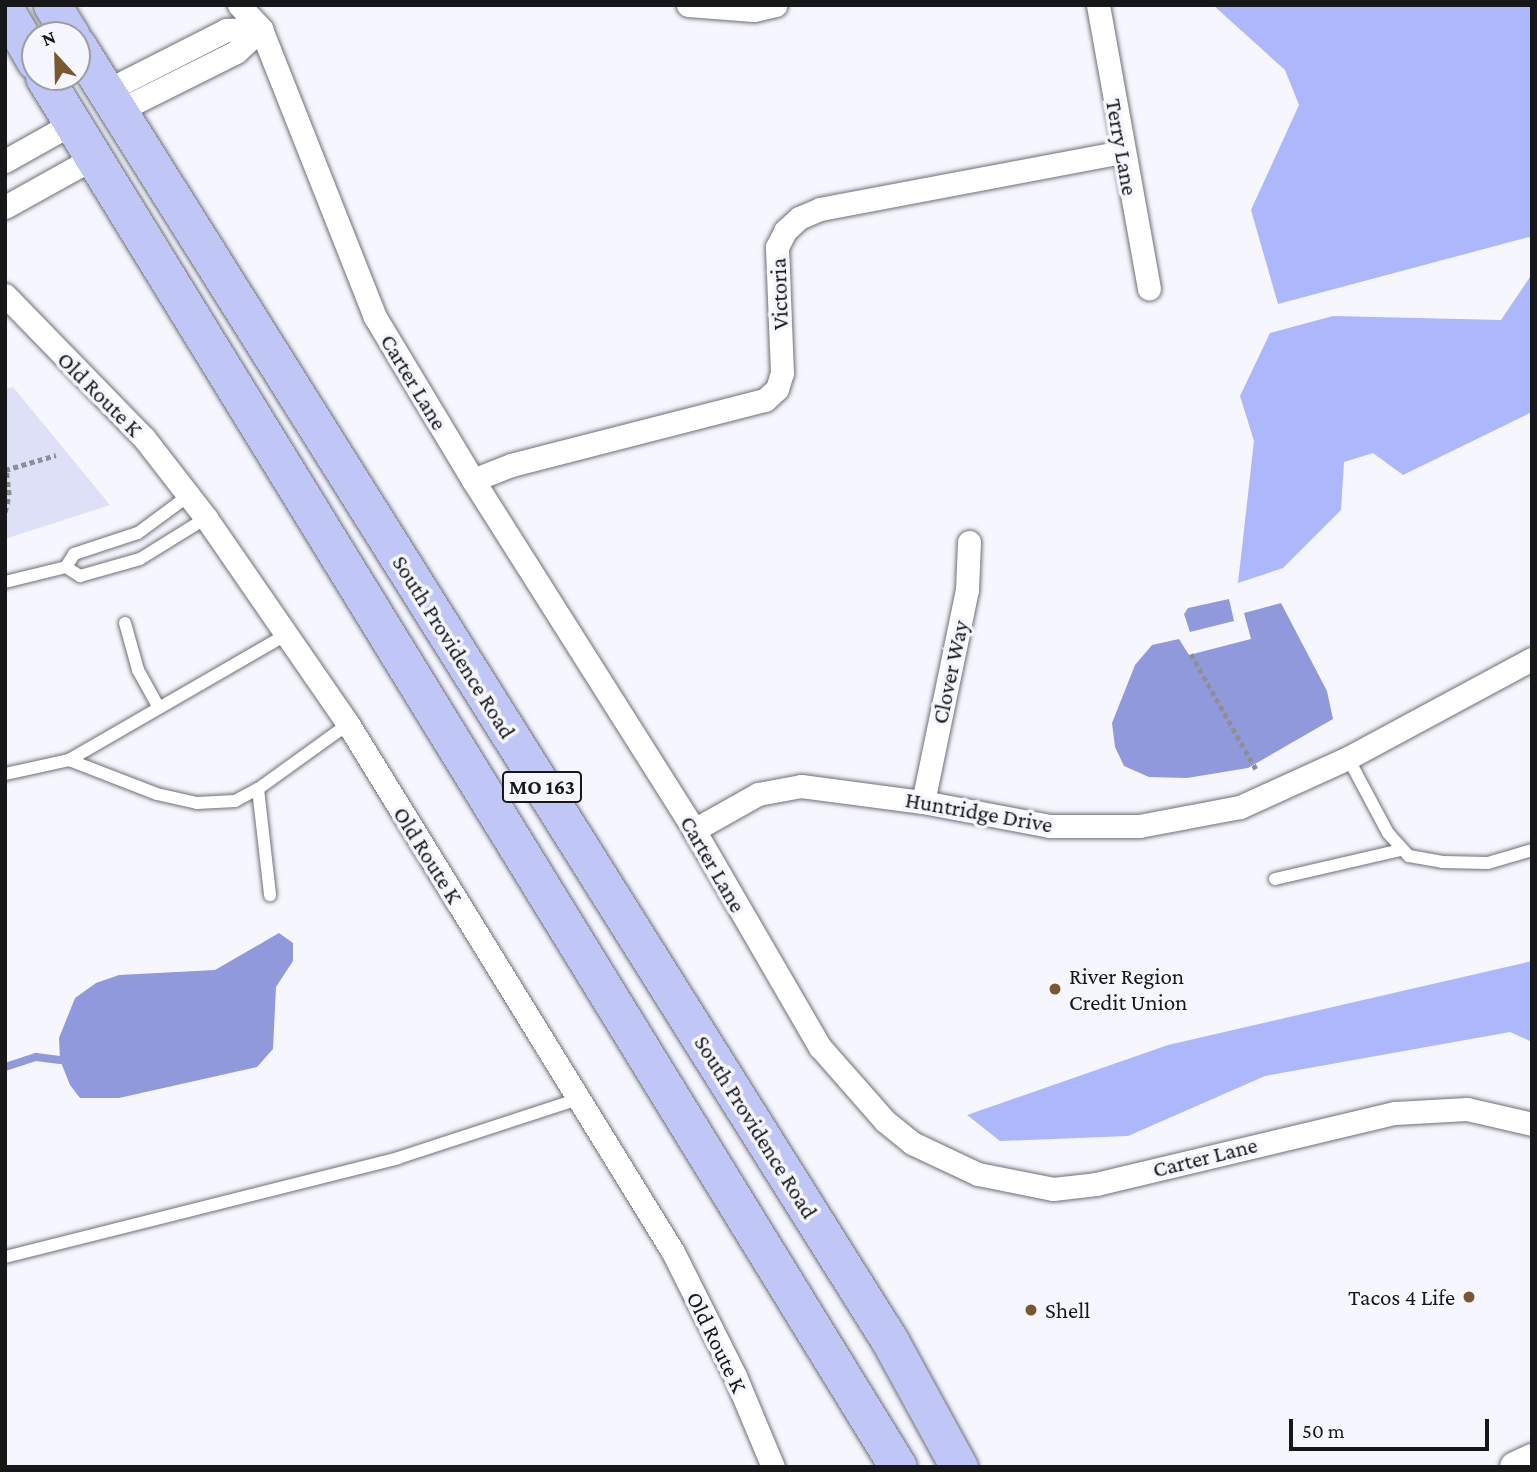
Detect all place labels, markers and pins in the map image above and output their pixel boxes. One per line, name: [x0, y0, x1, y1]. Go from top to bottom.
place label: River Region Credit Union: [1069, 962, 1187, 1016]
marker: River Region Credit Union: [1047, 981, 1063, 997]
place label: Tacos 4 Life: [1348, 1283, 1455, 1311]
marker: Tacos 4 Life: [1461, 1289, 1477, 1305]
place label: Shell: [1045, 1296, 1090, 1324]
marker: Shell: [1023, 1302, 1039, 1318]

